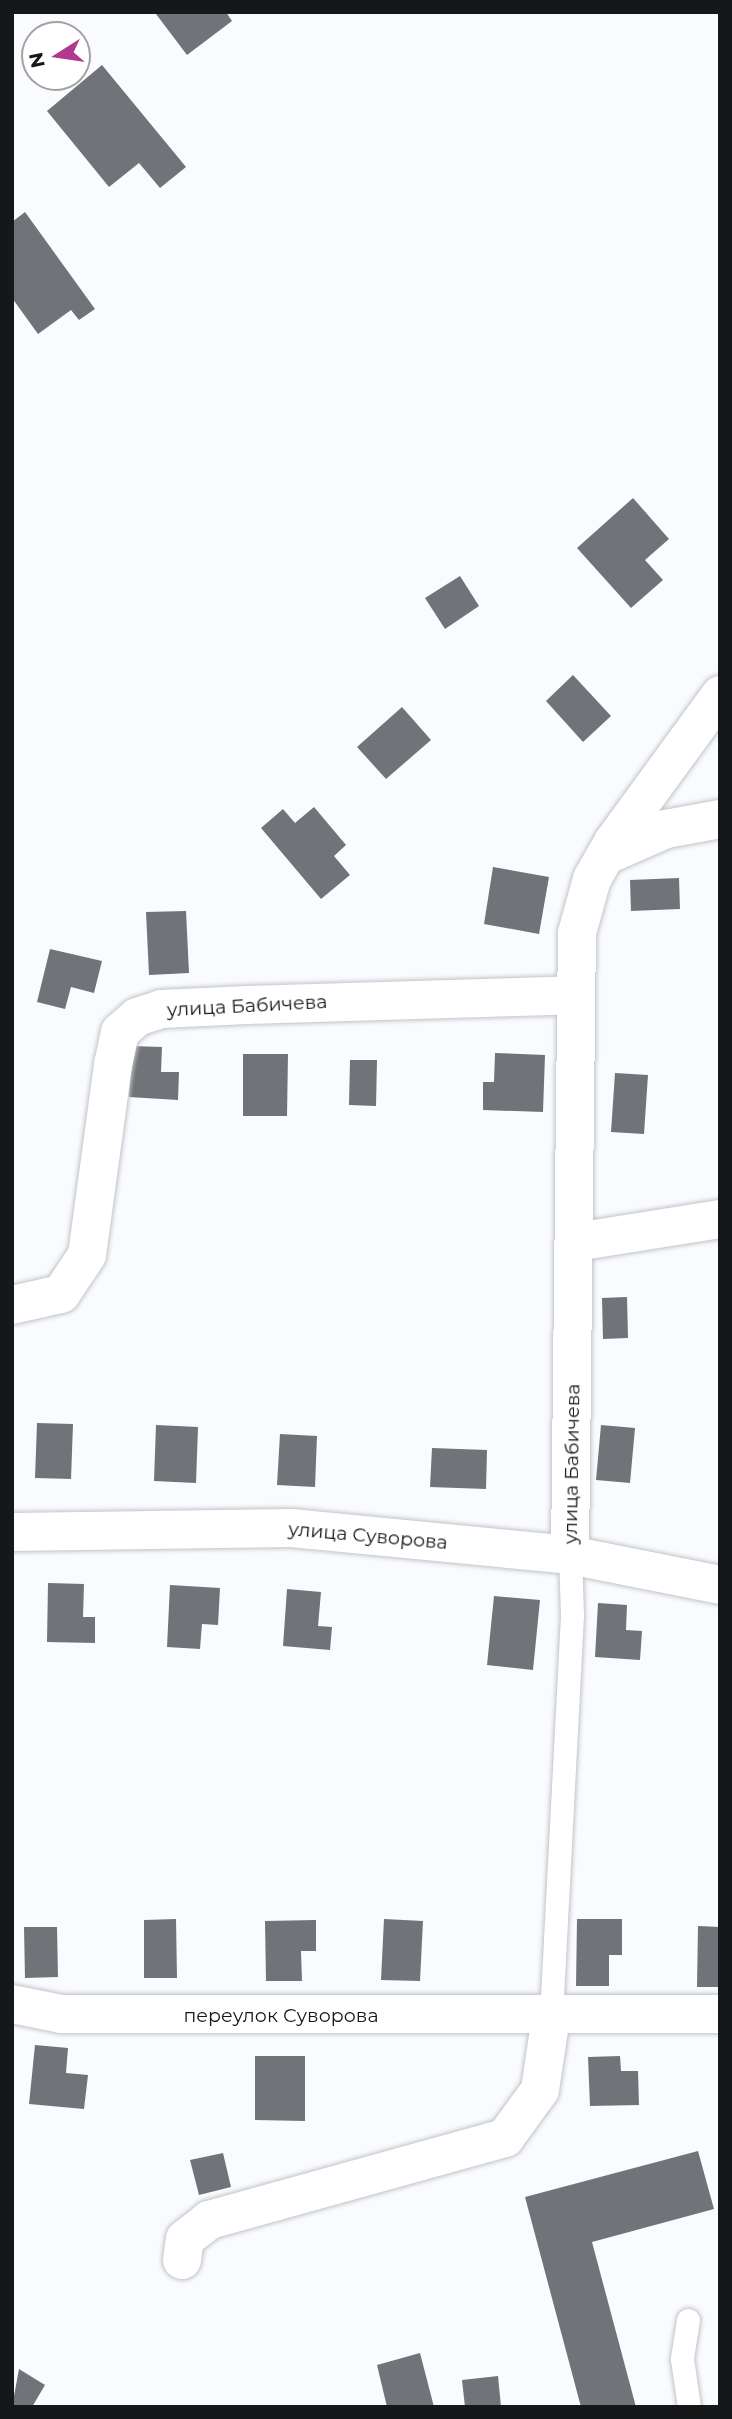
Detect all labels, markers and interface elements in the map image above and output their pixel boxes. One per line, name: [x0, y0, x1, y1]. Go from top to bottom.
north arrow: [21, 21, 91, 91]
text: N: [24, 50, 50, 70]
street label: улица Бабичева: [166, 990, 328, 1022]
street label: улица Бабичева: [559, 1384, 585, 1544]
street label: улица Суворова: [287, 1518, 449, 1554]
street label: переулок Суворова: [184, 2005, 378, 2027]

